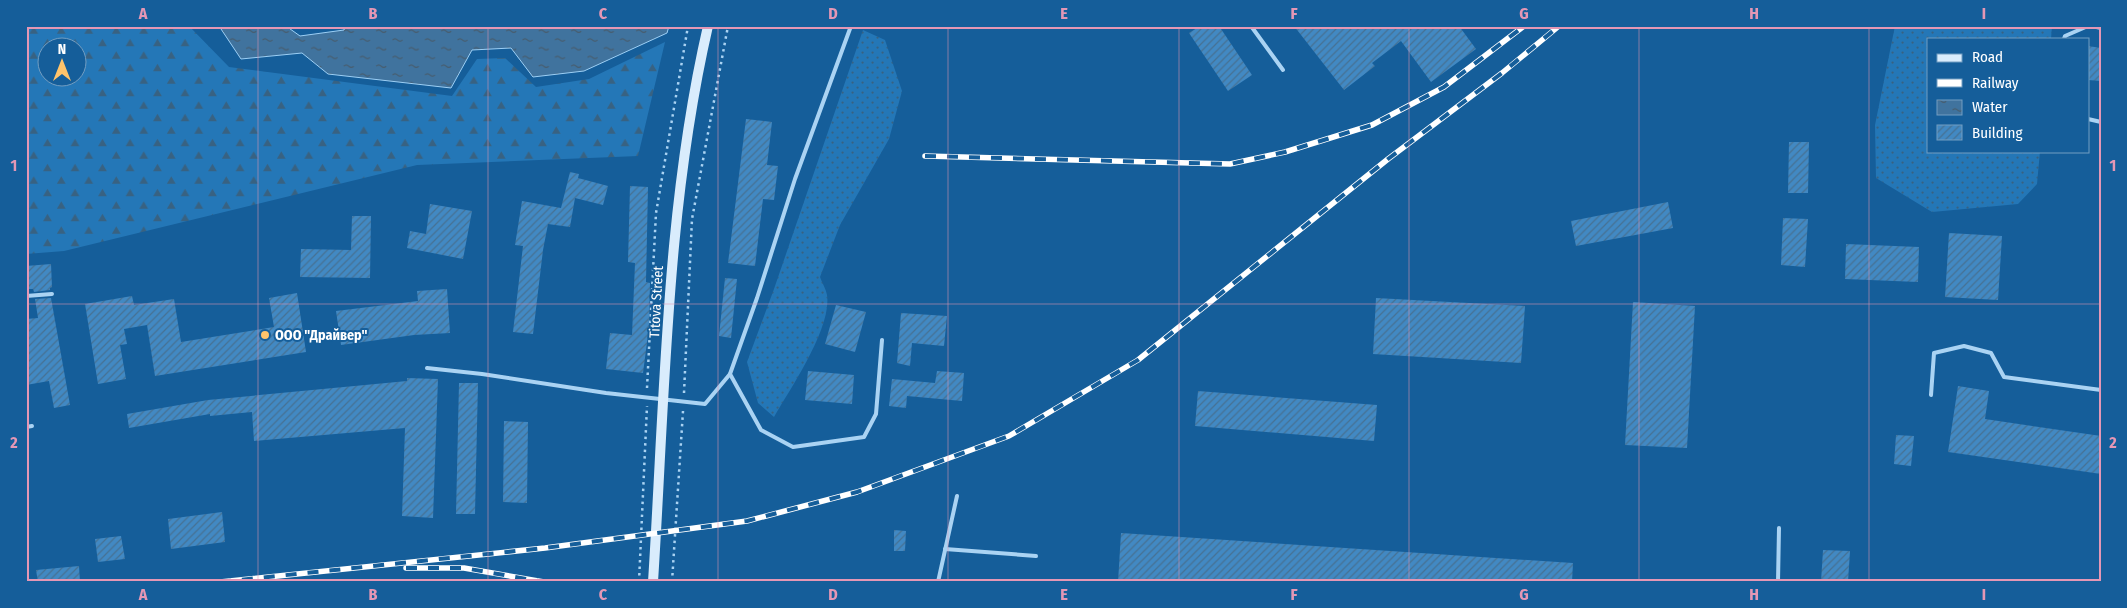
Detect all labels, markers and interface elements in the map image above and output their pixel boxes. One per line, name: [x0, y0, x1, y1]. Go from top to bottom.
text: A: [138, 4, 148, 23]
text: B: [369, 4, 378, 23]
text: C: [599, 4, 608, 23]
text: D: [828, 4, 838, 23]
text: E: [1060, 4, 1068, 23]
text: F: [1290, 4, 1298, 23]
text: G: [1519, 4, 1529, 23]
text: H: [1749, 4, 1759, 23]
text: I: [1982, 4, 1986, 23]
north arrow: [38, 38, 88, 88]
legend: [1927, 38, 2090, 152]
text: N: [58, 41, 66, 58]
text: Road: [1972, 48, 2003, 66]
text: Railway: [1972, 74, 2019, 92]
text: Water: [1972, 98, 2008, 116]
text: Building: [1972, 124, 2023, 142]
text: 1: [11, 156, 17, 175]
text: 1: [2110, 156, 2116, 175]
street label: Titova Street: [646, 265, 667, 339]
place label: ООО "Драйвер": [275, 327, 367, 344]
marker: ООО "Драйвер": [259, 329, 271, 341]
text: 2: [9, 433, 18, 452]
text: 2: [2108, 433, 2117, 452]
text: A: [138, 585, 148, 604]
text: B: [369, 585, 378, 604]
text: C: [599, 585, 608, 604]
text: D: [828, 585, 838, 604]
text: E: [1060, 585, 1068, 604]
text: F: [1290, 585, 1298, 604]
text: G: [1519, 585, 1529, 604]
text: H: [1749, 585, 1759, 604]
text: I: [1982, 585, 1986, 604]

